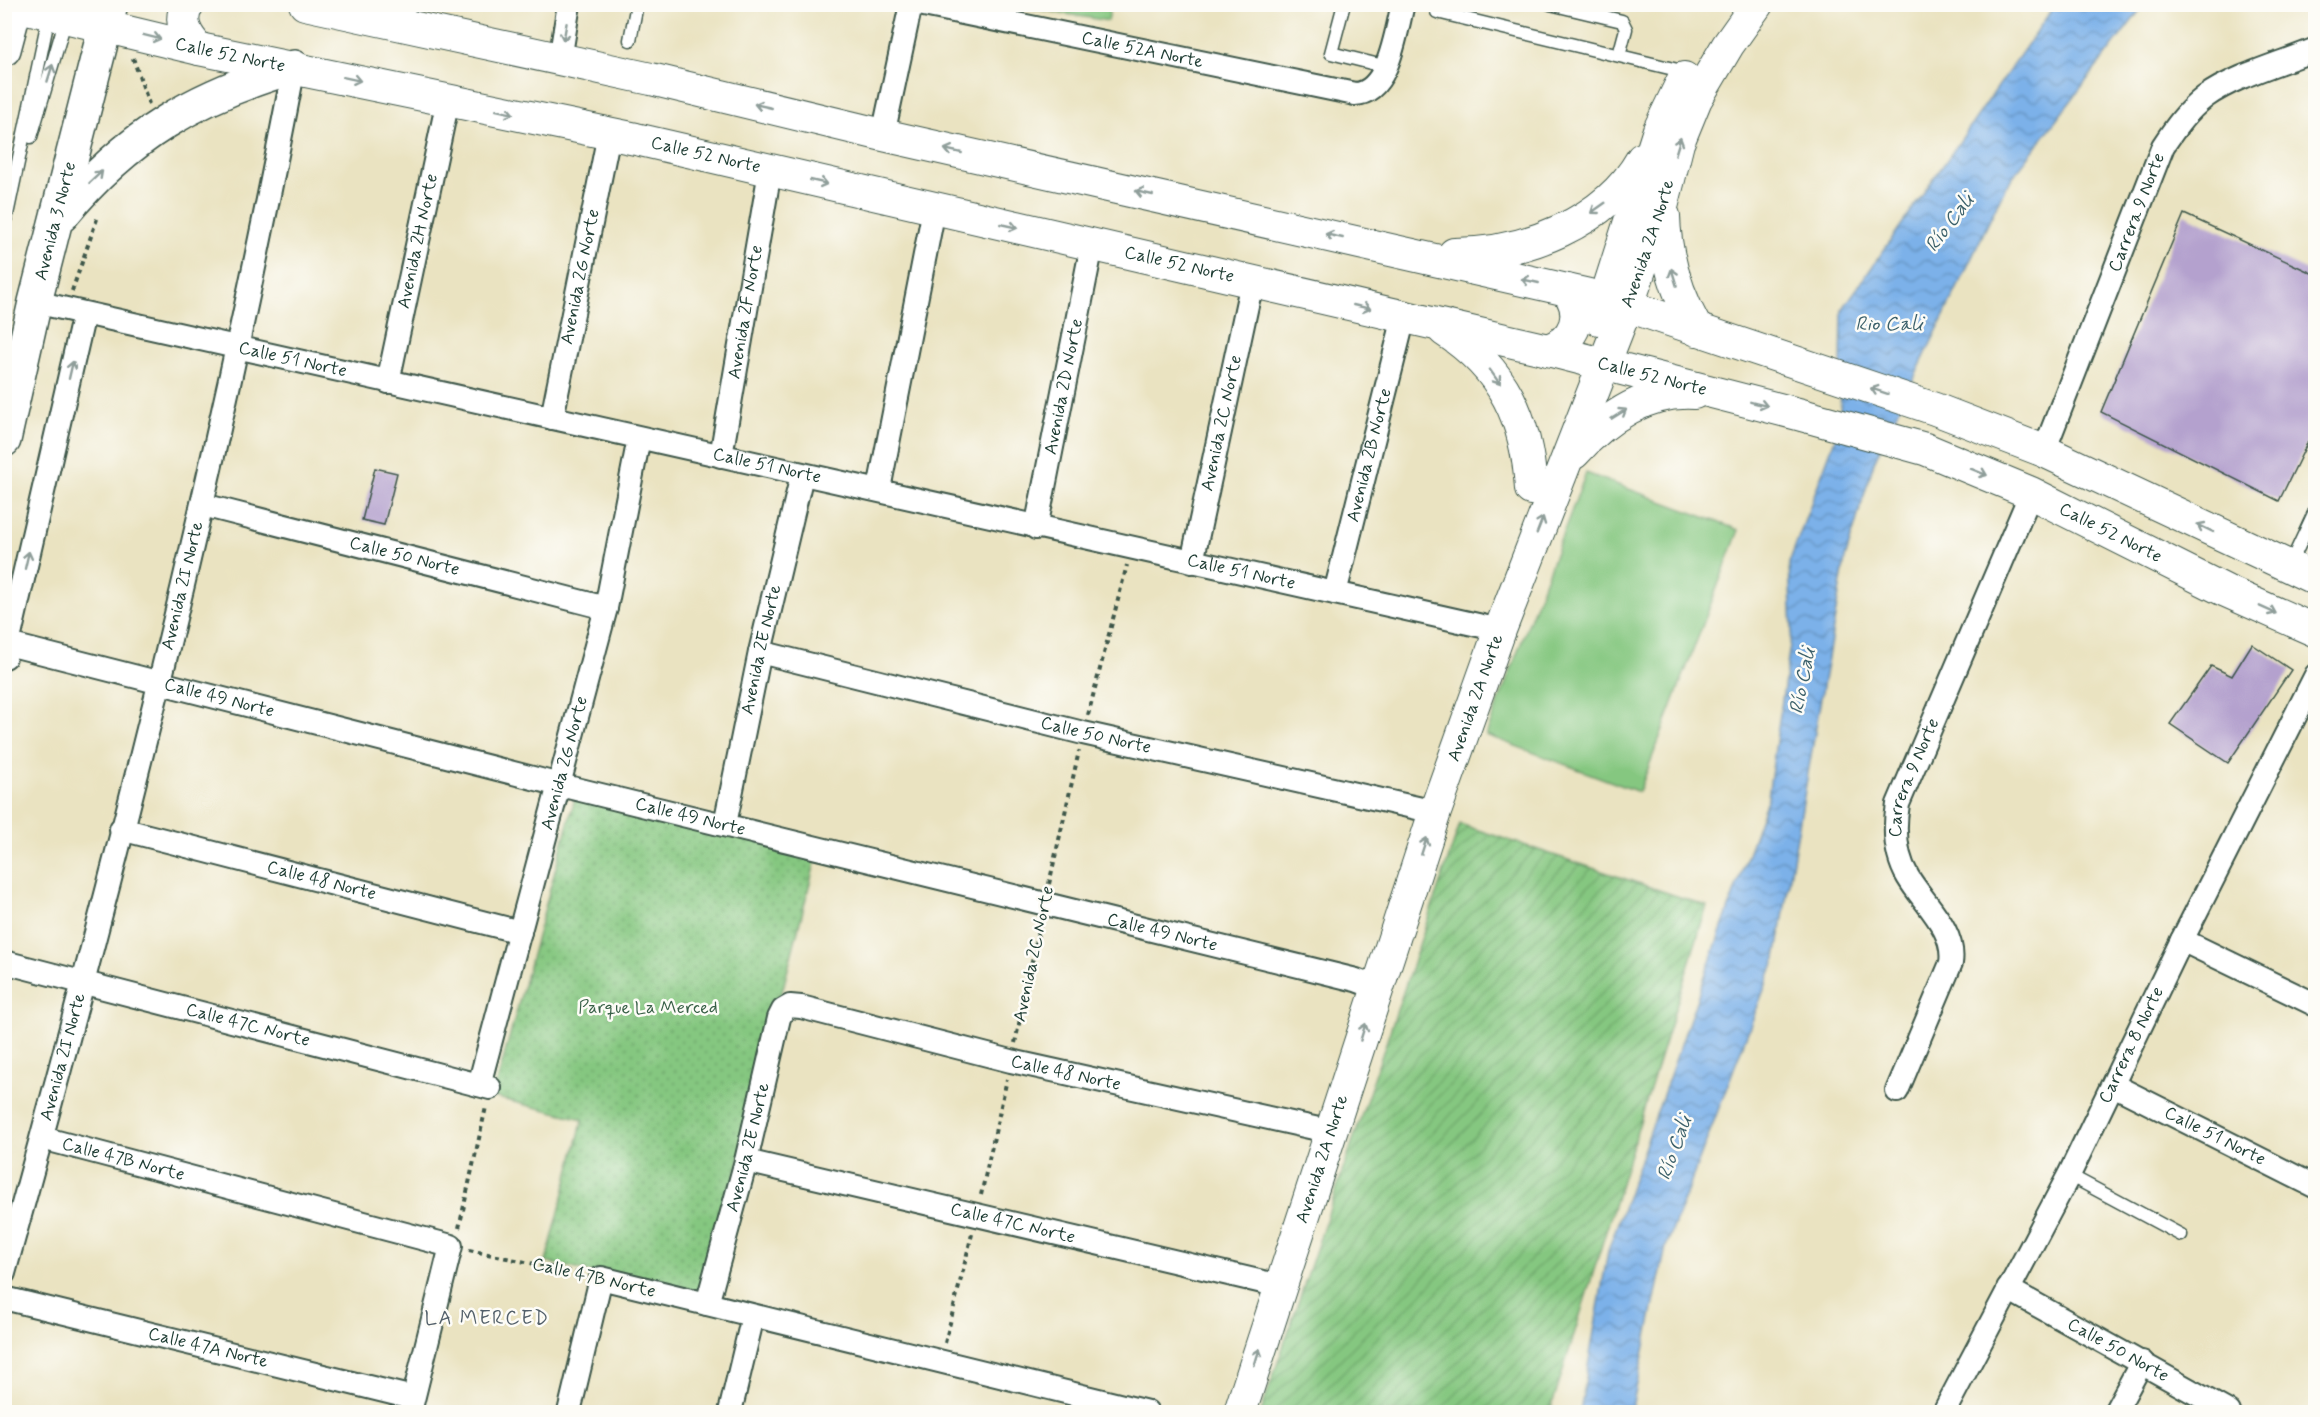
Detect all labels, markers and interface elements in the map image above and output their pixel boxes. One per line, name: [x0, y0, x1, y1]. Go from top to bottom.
one-way arrow: [559, 22, 570, 42]
street label: Calle 52A Norte: [1079, 26, 1205, 74]
one-way arrow: [142, 32, 161, 44]
street label: Calle 52 Norte: [173, 32, 287, 78]
one-way arrow: [45, 64, 56, 83]
one-way arrow: [342, 74, 361, 86]
one-way arrow: [754, 100, 773, 112]
one-way arrow: [495, 107, 515, 118]
street label: Calle 52 Norte: [648, 131, 763, 179]
one-way arrow: [1673, 137, 1684, 156]
one-way arrow: [944, 144, 963, 156]
street label: Carrera 9 Norte: [2103, 150, 2171, 275]
street label: Avenida 3 Norte: [29, 159, 82, 283]
one-way arrow: [88, 170, 103, 184]
street label: Avenida 2H Norte: [392, 171, 444, 311]
one-way arrow: [808, 177, 828, 188]
street label: Avenida 2A Norte: [1615, 177, 1680, 311]
water label: Río Cali: [1919, 186, 1983, 258]
one-way arrow: [1134, 187, 1154, 198]
one-way arrow: [1590, 202, 1606, 214]
street label: Avenida 2G Norte: [555, 207, 606, 347]
one-way arrow: [999, 220, 1018, 232]
one-way arrow: [1325, 229, 1344, 241]
street label: Calle 52 Norte: [1122, 240, 1236, 289]
street label: Avenida 2F Norte: [722, 243, 769, 381]
one-way arrow: [1667, 268, 1678, 287]
one-way arrow: [1520, 274, 1539, 286]
one-way arrow: [1353, 302, 1372, 314]
water label: Rio Cali: [1855, 311, 1926, 338]
street label: Avenida 2D Norte: [1039, 317, 1089, 457]
street label: Calle 51 Norte: [236, 336, 349, 383]
street label: Calle 52 Norte: [1595, 351, 1709, 402]
street label: Avenida 2C Norte: [1196, 353, 1248, 493]
one-way arrow: [66, 361, 77, 380]
one-way arrow: [1489, 368, 1501, 384]
one-way arrow: [1870, 384, 1889, 395]
street label: Avenida 2B Norte: [1341, 386, 1398, 525]
one-way arrow: [1750, 399, 1769, 411]
one-way arrow: [1610, 407, 1627, 419]
street label: Calle 51 Norte: [710, 442, 823, 490]
one-way arrow: [1969, 467, 1988, 478]
street label: Calle 52 Norte: [2055, 497, 2166, 569]
one-way arrow: [1535, 516, 1546, 534]
street label: Avenida 2I Norte: [156, 519, 209, 653]
one-way arrow: [2197, 522, 2215, 534]
street label: Calle 50 Norte: [347, 531, 462, 582]
street label: Calle 51 Norte: [1185, 548, 1298, 596]
one-way arrow: [22, 551, 34, 570]
street label: Avenida 2E Norte: [736, 582, 788, 717]
one-way arrow: [2259, 605, 2277, 616]
street label: Avenida 2A Norte: [1442, 631, 1510, 765]
water label: Río Cali: [1783, 642, 1823, 716]
street label: Calle 49 Norte: [161, 672, 277, 724]
street label: Avenida 2G Norte: [535, 694, 594, 833]
street label: Calle 50 Norte: [1038, 711, 1153, 760]
street label: Carrera 9 Norte: [1884, 715, 1945, 838]
street label: Calle 49 Norte: [633, 792, 748, 842]
one-way arrow: [1419, 837, 1430, 856]
street label: Calle 48 Norte: [264, 855, 379, 906]
street label: Avenida 2C Norte: [1008, 884, 1060, 1024]
street label: Calle 49 Norte: [1105, 907, 1220, 958]
street label: Carrera 8 Norte: [2093, 983, 2170, 1108]
street label: Avenida 2I Norte: [34, 990, 92, 1124]
park label: Parque La Merced: [578, 996, 718, 1020]
street label: Calle 47C Norte: [183, 998, 313, 1053]
one-way arrow: [1358, 1022, 1369, 1041]
street label: Calle 48 Norte: [1009, 1049, 1123, 1097]
street label: Avenida 2E Norte: [721, 1080, 776, 1215]
street label: Avenida 2A Norte: [1290, 1092, 1354, 1226]
street label: Calle 51 Norte: [2160, 1101, 2270, 1172]
water label: Río Cali: [1651, 1109, 1700, 1184]
street label: Calle 47B Norte: [59, 1132, 187, 1187]
street label: Calle 47C Norte: [948, 1197, 1078, 1250]
street label: Calle 47B Norte: [530, 1252, 658, 1304]
district label: LA MERCED: [425, 1305, 549, 1332]
street label: Calle 50 Norte: [2063, 1312, 2173, 1388]
street label: Calle 47A Norte: [146, 1322, 270, 1374]
one-way arrow: [1253, 1348, 1264, 1367]

